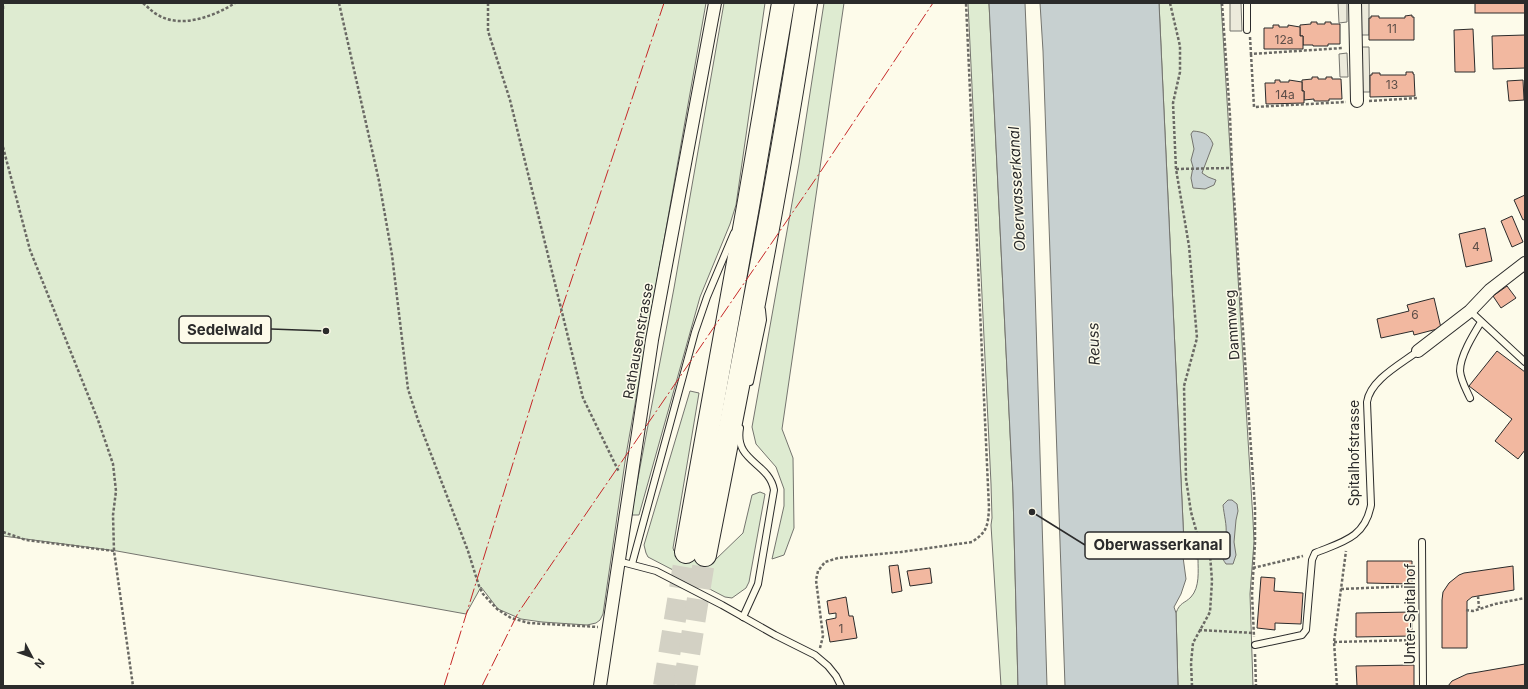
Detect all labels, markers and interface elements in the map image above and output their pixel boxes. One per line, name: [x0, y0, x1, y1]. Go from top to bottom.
house number: 11: [1387, 21, 1397, 36]
house number: 12a: [1275, 32, 1293, 47]
house number: 13: [1386, 77, 1398, 92]
house number: 14a: [1275, 87, 1295, 102]
water label: Oberwasserkanal: [1004, 126, 1029, 252]
house number: 4: [1472, 239, 1480, 254]
street label: Rathausenstrasse: [619, 281, 656, 400]
street label: Dammweg: [1221, 289, 1242, 361]
house number: 6: [1411, 307, 1419, 322]
callout: Sedelwald: [179, 316, 271, 343]
text: Sedelwald: [187, 320, 263, 339]
water label: Reuss: [1083, 322, 1104, 366]
street label: Spitalhofstrasse: [1345, 400, 1362, 506]
callout: Oberwasserkanal: [1085, 532, 1230, 559]
text: Oberwasserkanal: [1093, 535, 1223, 554]
street label: Unter-Spitalhof: [1401, 563, 1418, 665]
house number: 1: [839, 621, 843, 636]
north arrow: [12, 637, 52, 677]
text: N: [32, 656, 48, 671]

